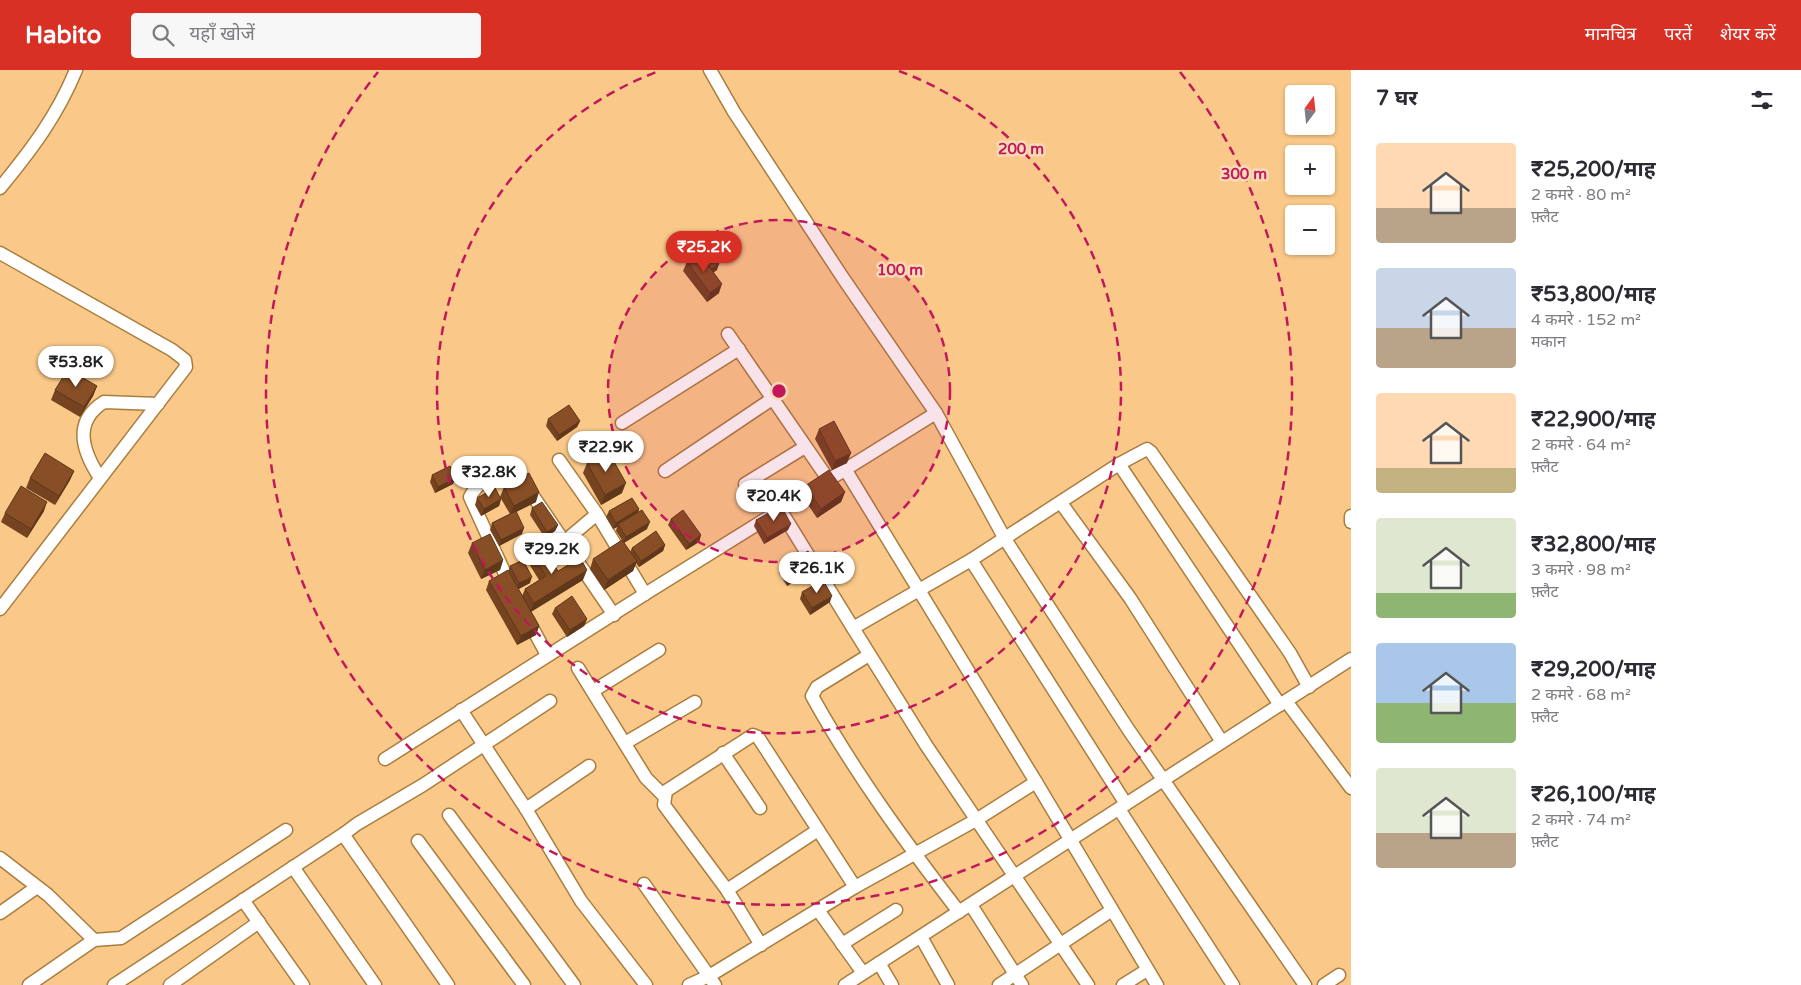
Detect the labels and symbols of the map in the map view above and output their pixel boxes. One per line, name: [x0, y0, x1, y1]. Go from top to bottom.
north arrow: [1285, 85, 1335, 135]
text: 200 m: [998, 140, 1044, 158]
text: 300 m: [1221, 165, 1267, 183]
pin: ₹25.2K: [663, 230, 745, 273]
text: 100 m: [877, 261, 923, 279]
pin: ₹53.8K: [35, 346, 117, 388]
centre of rings: [770, 382, 788, 400]
pin: ₹22.9K: [565, 430, 647, 473]
pin: ₹32.8K: [448, 456, 530, 498]
pin: ₹20.4K: [733, 480, 815, 522]
pin: ₹29.2K: [511, 532, 593, 575]
pin: ₹26.1K: [776, 552, 858, 594]

